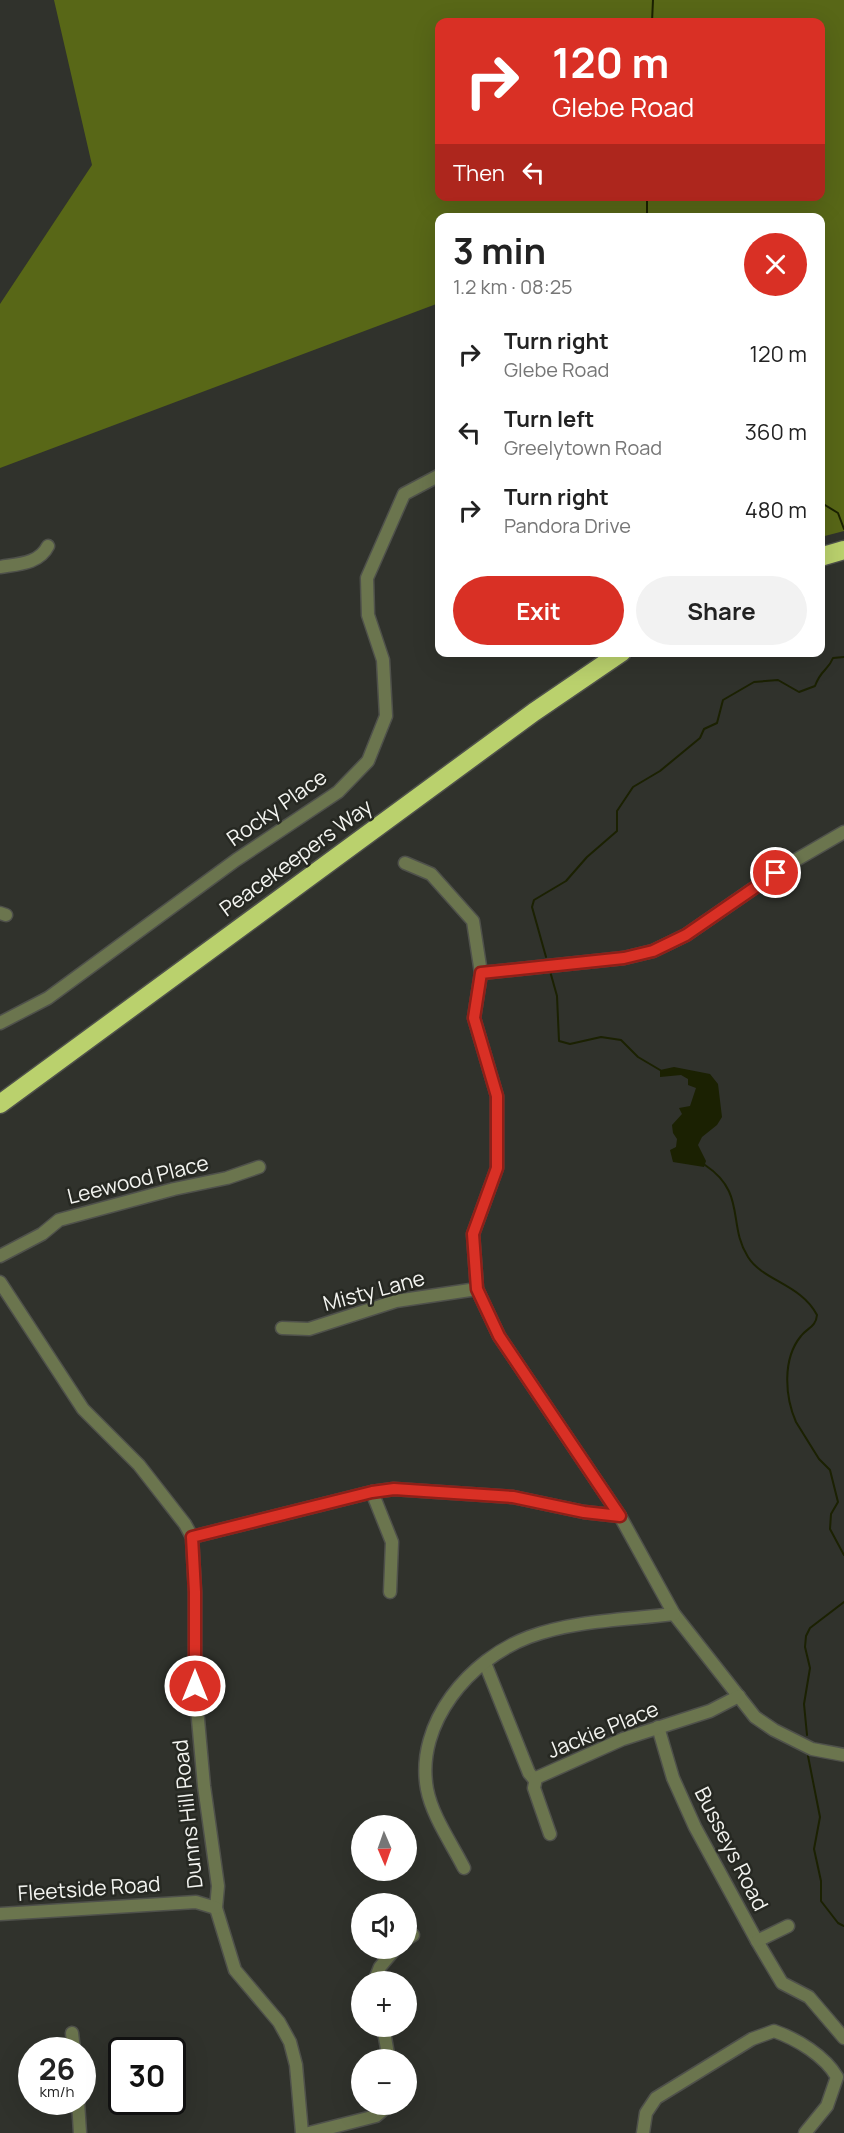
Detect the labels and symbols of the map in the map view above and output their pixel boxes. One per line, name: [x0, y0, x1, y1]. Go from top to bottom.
street label: Rocky Place: [221, 762, 332, 852]
street label: Peacekeepers Way: [213, 792, 377, 922]
pin: [750, 847, 801, 898]
street label: Leewood Place: [64, 1148, 211, 1210]
street label: Misty Lane: [320, 1263, 428, 1317]
position arrow: [163, 1654, 227, 1718]
street label: Jackie Place: [543, 1694, 662, 1764]
street label: Dunns Hill Road: [165, 1738, 209, 1890]
street label: Busseys Road: [689, 1782, 775, 1915]
north arrow: [351, 1815, 417, 1881]
street label: Fleetside Road: [17, 1869, 161, 1907]
speed limit sign: 30: [108, 2037, 186, 2115]

